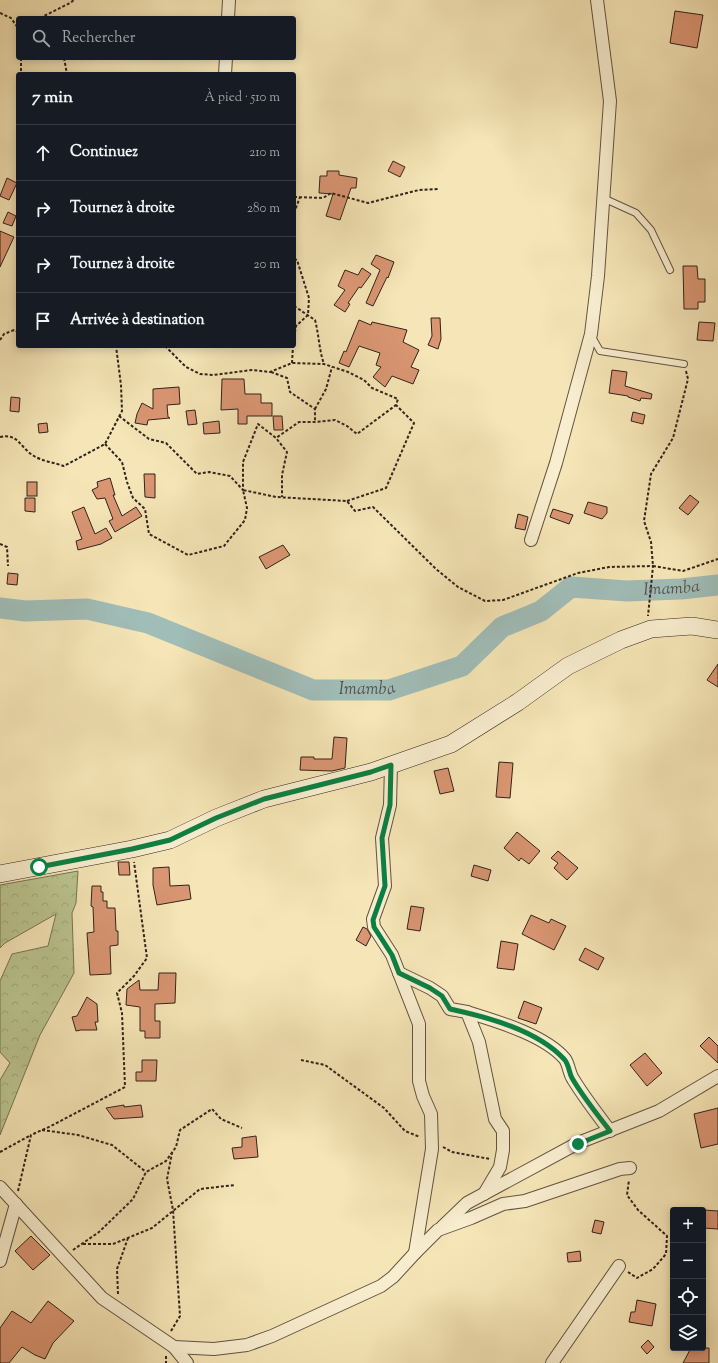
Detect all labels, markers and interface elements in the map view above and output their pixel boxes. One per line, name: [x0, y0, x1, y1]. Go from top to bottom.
search box: [16, 16, 296, 60]
icon: search: [30, 27, 52, 49]
text: Rechercher: [62, 28, 135, 49]
text: 7 min: [32, 86, 73, 110]
text: À pied · 510 m: [204, 89, 280, 107]
icon: ahead: [32, 142, 54, 164]
text: Continuez: [70, 142, 138, 163]
text: 210 m: [249, 144, 280, 162]
icon: right: [32, 198, 54, 220]
text: Tournez à droite: [70, 198, 175, 219]
text: 280 m: [247, 200, 280, 218]
icon: right: [32, 254, 54, 276]
text: Tournez à droite: [70, 254, 175, 275]
text: 20 m: [254, 256, 280, 274]
icon: arrive: [32, 310, 54, 332]
text: Arrivée à destination: [70, 310, 205, 331]
water label: Imamba: [643, 575, 701, 602]
water label: Imamba: [339, 677, 399, 702]
route start: [30, 858, 48, 876]
route end: [569, 1135, 587, 1153]
map controls: [670, 1207, 706, 1351]
button: +: [670, 1207, 706, 1243]
button: −: [670, 1243, 706, 1279]
button: locate: [670, 1279, 706, 1315]
button: layers: [670, 1315, 706, 1351]

